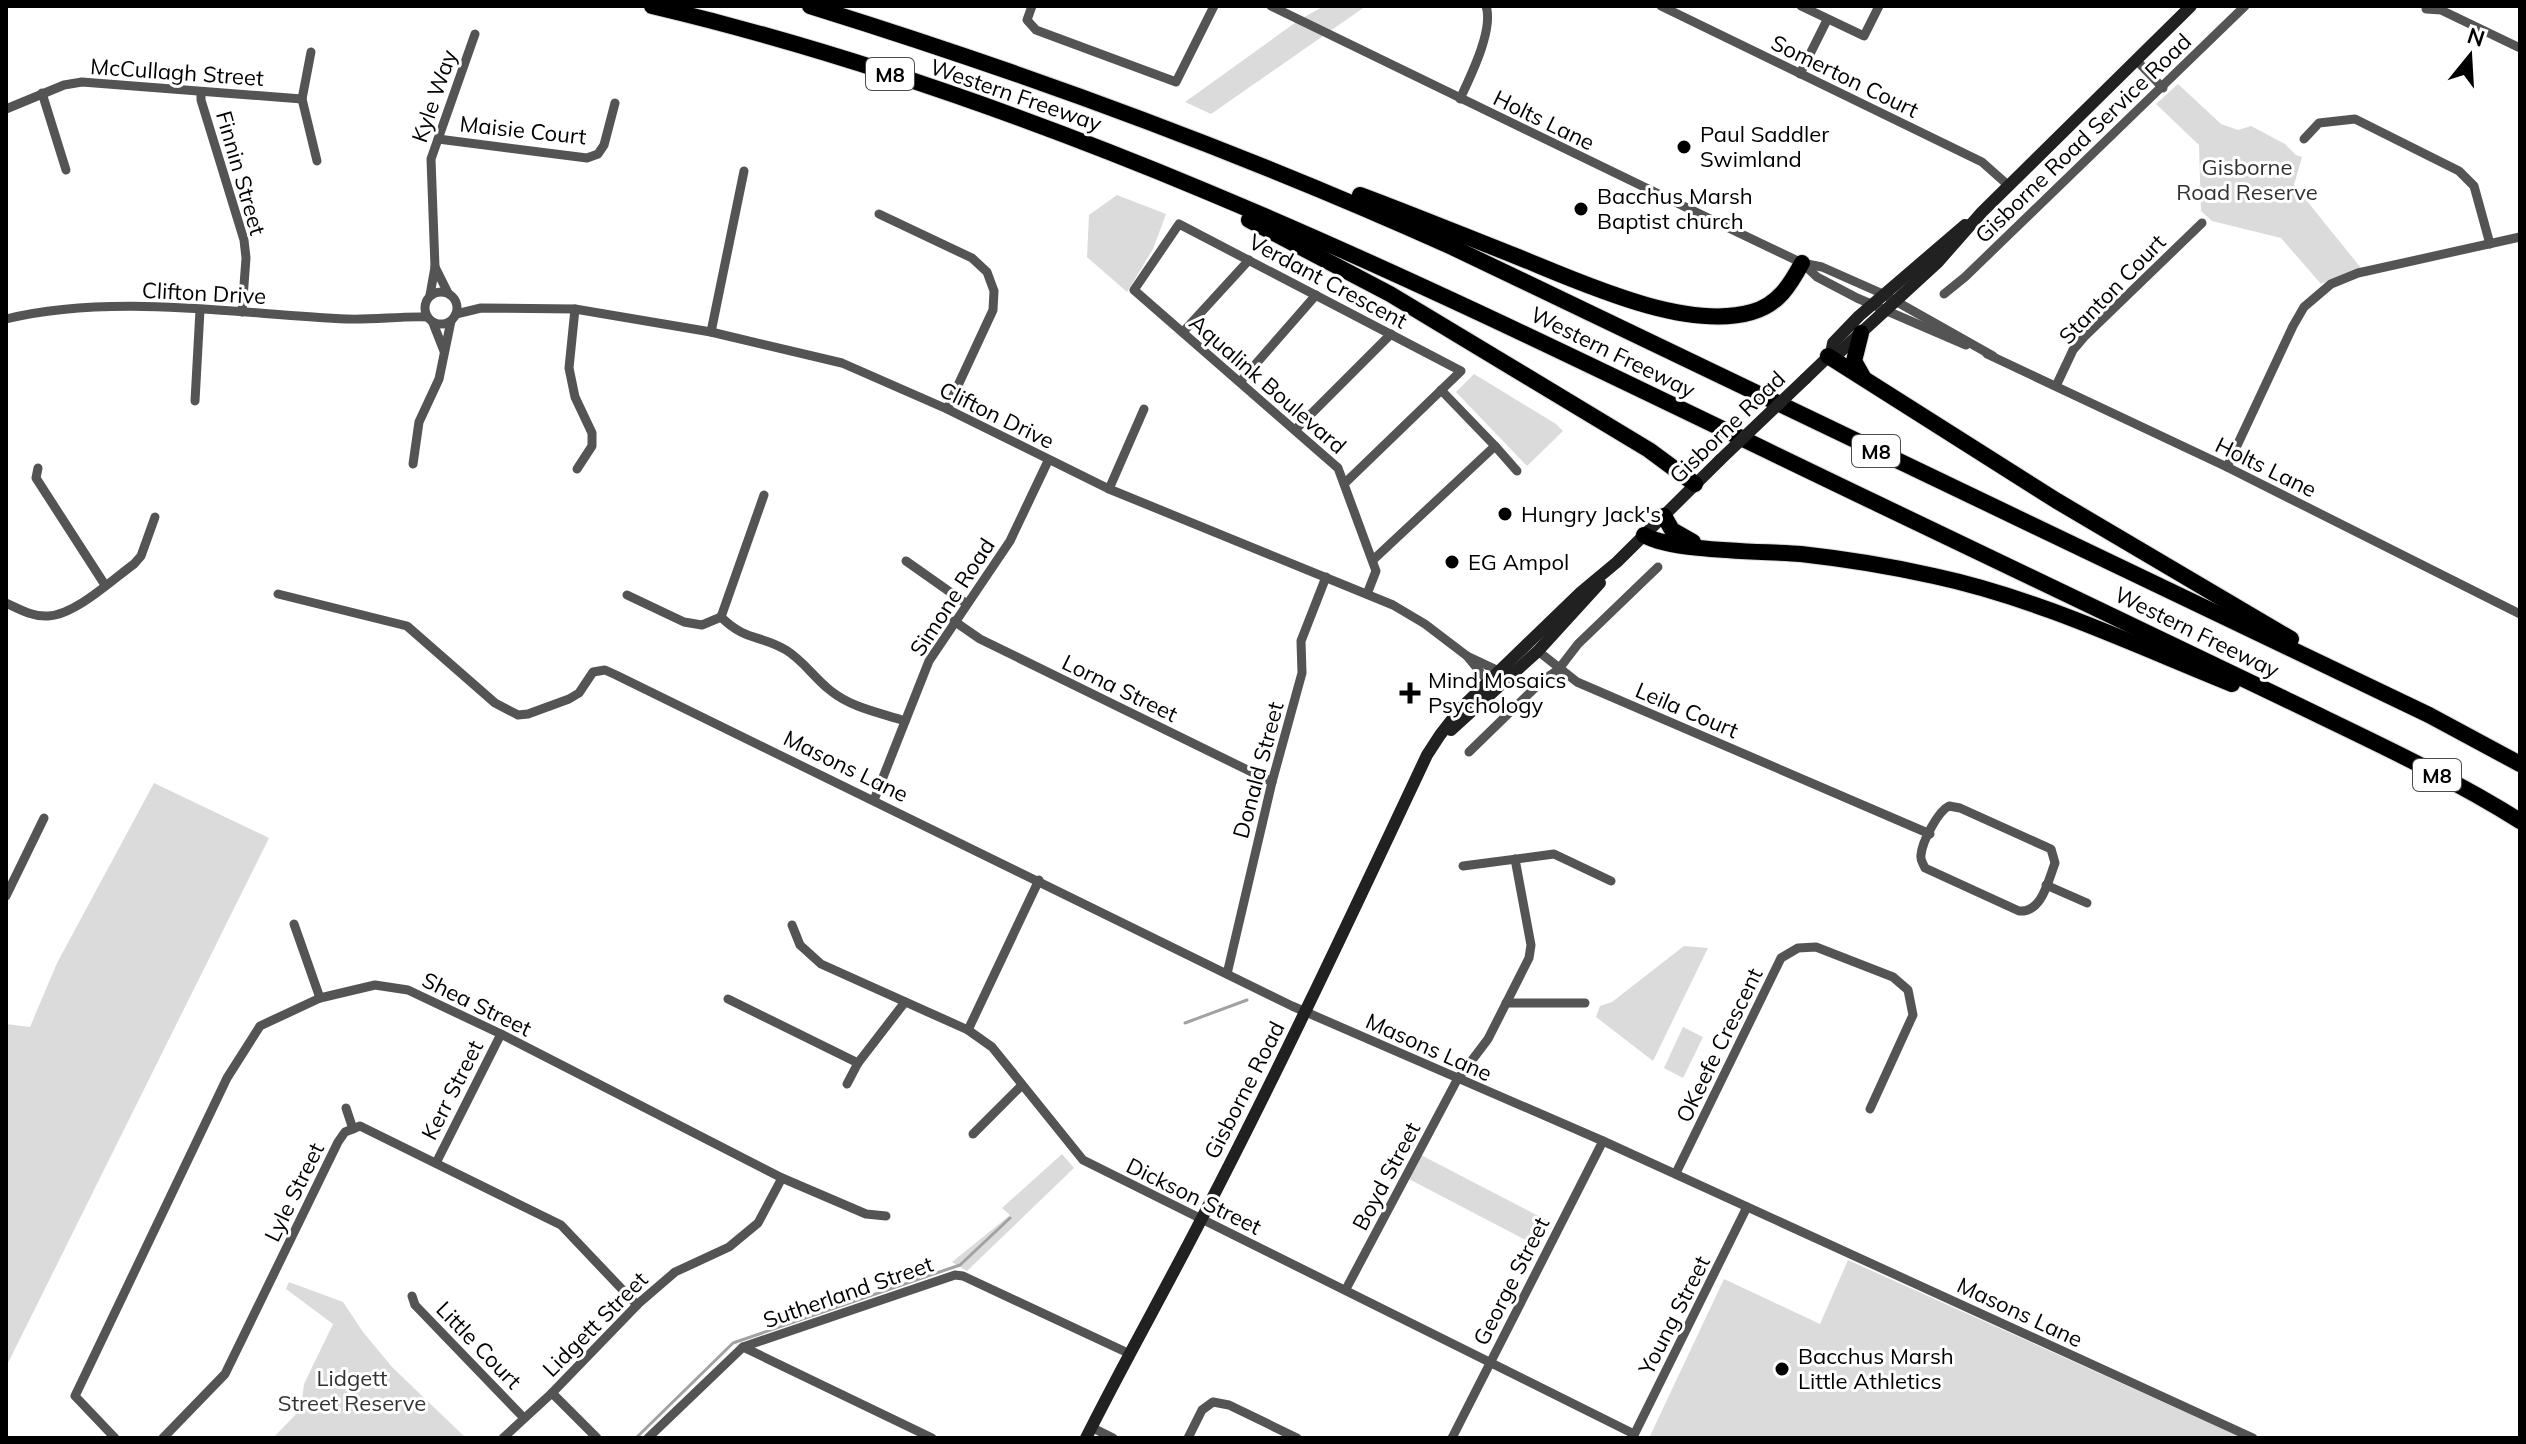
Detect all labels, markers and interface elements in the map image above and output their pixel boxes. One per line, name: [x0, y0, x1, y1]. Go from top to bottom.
north arrow: [2430, 16, 2510, 96]
text: N: [2464, 21, 2488, 53]
street label: Gisborne Road Service Road: [1969, 27, 2197, 249]
street label: Somerton Court: [1767, 28, 1924, 124]
street label: Kyle Way: [405, 46, 463, 146]
street label: McCullagh Street: [89, 52, 265, 92]
street label: Western Freeway: [927, 53, 1106, 138]
road number: M8: [866, 58, 914, 90]
street label: Holts Lane: [1489, 84, 1599, 156]
street label: Finnin Street: [210, 108, 272, 239]
street label: Maisie Court: [458, 109, 588, 151]
place label: Paul Saddler Swimland: [1700, 120, 1829, 173]
marker: Paul Saddler Swimland: [1675, 138, 1693, 156]
park label: Gisborne Road Reserve: [2176, 153, 2318, 206]
place label: Bacchus Marsh Baptist church: [1597, 182, 1753, 235]
marker: Bacchus Marsh Baptist church: [1572, 200, 1590, 218]
street label: Verdant Crescent: [1244, 227, 1412, 335]
street label: Stanton Court: [2053, 228, 2172, 350]
street label: Clifton Drive: [141, 276, 267, 310]
street label: Western Freeway: [1526, 300, 1700, 404]
street label: Aqualink Boulevard: [1184, 308, 1352, 460]
street label: Gisborne Road: [1663, 365, 1791, 489]
street label: Clifton Drive: [935, 375, 1059, 455]
street label: Holts Lane: [2211, 431, 2321, 503]
road number: M8: [1852, 435, 1900, 467]
place label: Hungry Jack's: [1521, 500, 1661, 528]
marker: Hungry Jack's: [1496, 505, 1514, 523]
street label: Simone Road: [903, 533, 1001, 661]
place label: EG Ampol: [1468, 548, 1569, 576]
marker: EG Ampol: [1443, 553, 1461, 571]
street label: Western Freeway: [2110, 580, 2284, 684]
street label: Lorna Street: [1058, 648, 1183, 728]
place label: Mind Mosaics Psychology: [1428, 666, 1567, 719]
street label: Leila Court: [1631, 676, 1743, 744]
marker: Mind Mosaics Psychology: [1399, 682, 1421, 704]
street label: Donald Street: [1226, 698, 1290, 841]
street label: Masons Lane: [779, 724, 913, 808]
road number: M8: [2413, 759, 2461, 791]
street label: OKeefe Crescent: [1669, 963, 1769, 1127]
street label: Shea Street: [418, 965, 537, 1043]
street label: Masons Lane: [1362, 1007, 1496, 1087]
street label: Gisborne Road: [1197, 1017, 1291, 1163]
street label: Kerr Street: [415, 1035, 489, 1145]
street label: Boyd Street: [1346, 1117, 1426, 1235]
street label: Lyle Street: [258, 1138, 330, 1246]
street label: Dickson Street: [1122, 1151, 1266, 1241]
street label: George Street: [1467, 1212, 1555, 1350]
street label: Sutherland Street: [759, 1250, 937, 1334]
street label: Young Street: [1632, 1251, 1716, 1380]
street label: Lidgett Street: [537, 1265, 654, 1382]
street label: Masons Lane: [1953, 1271, 2087, 1353]
street label: Little Court: [430, 1295, 528, 1395]
place label: Bacchus Marsh Little Athletics: [1798, 1342, 1954, 1395]
marker: Bacchus Marsh Little Athletics: [1773, 1360, 1791, 1378]
park label: Lidgett Street Reserve: [278, 1364, 426, 1417]

